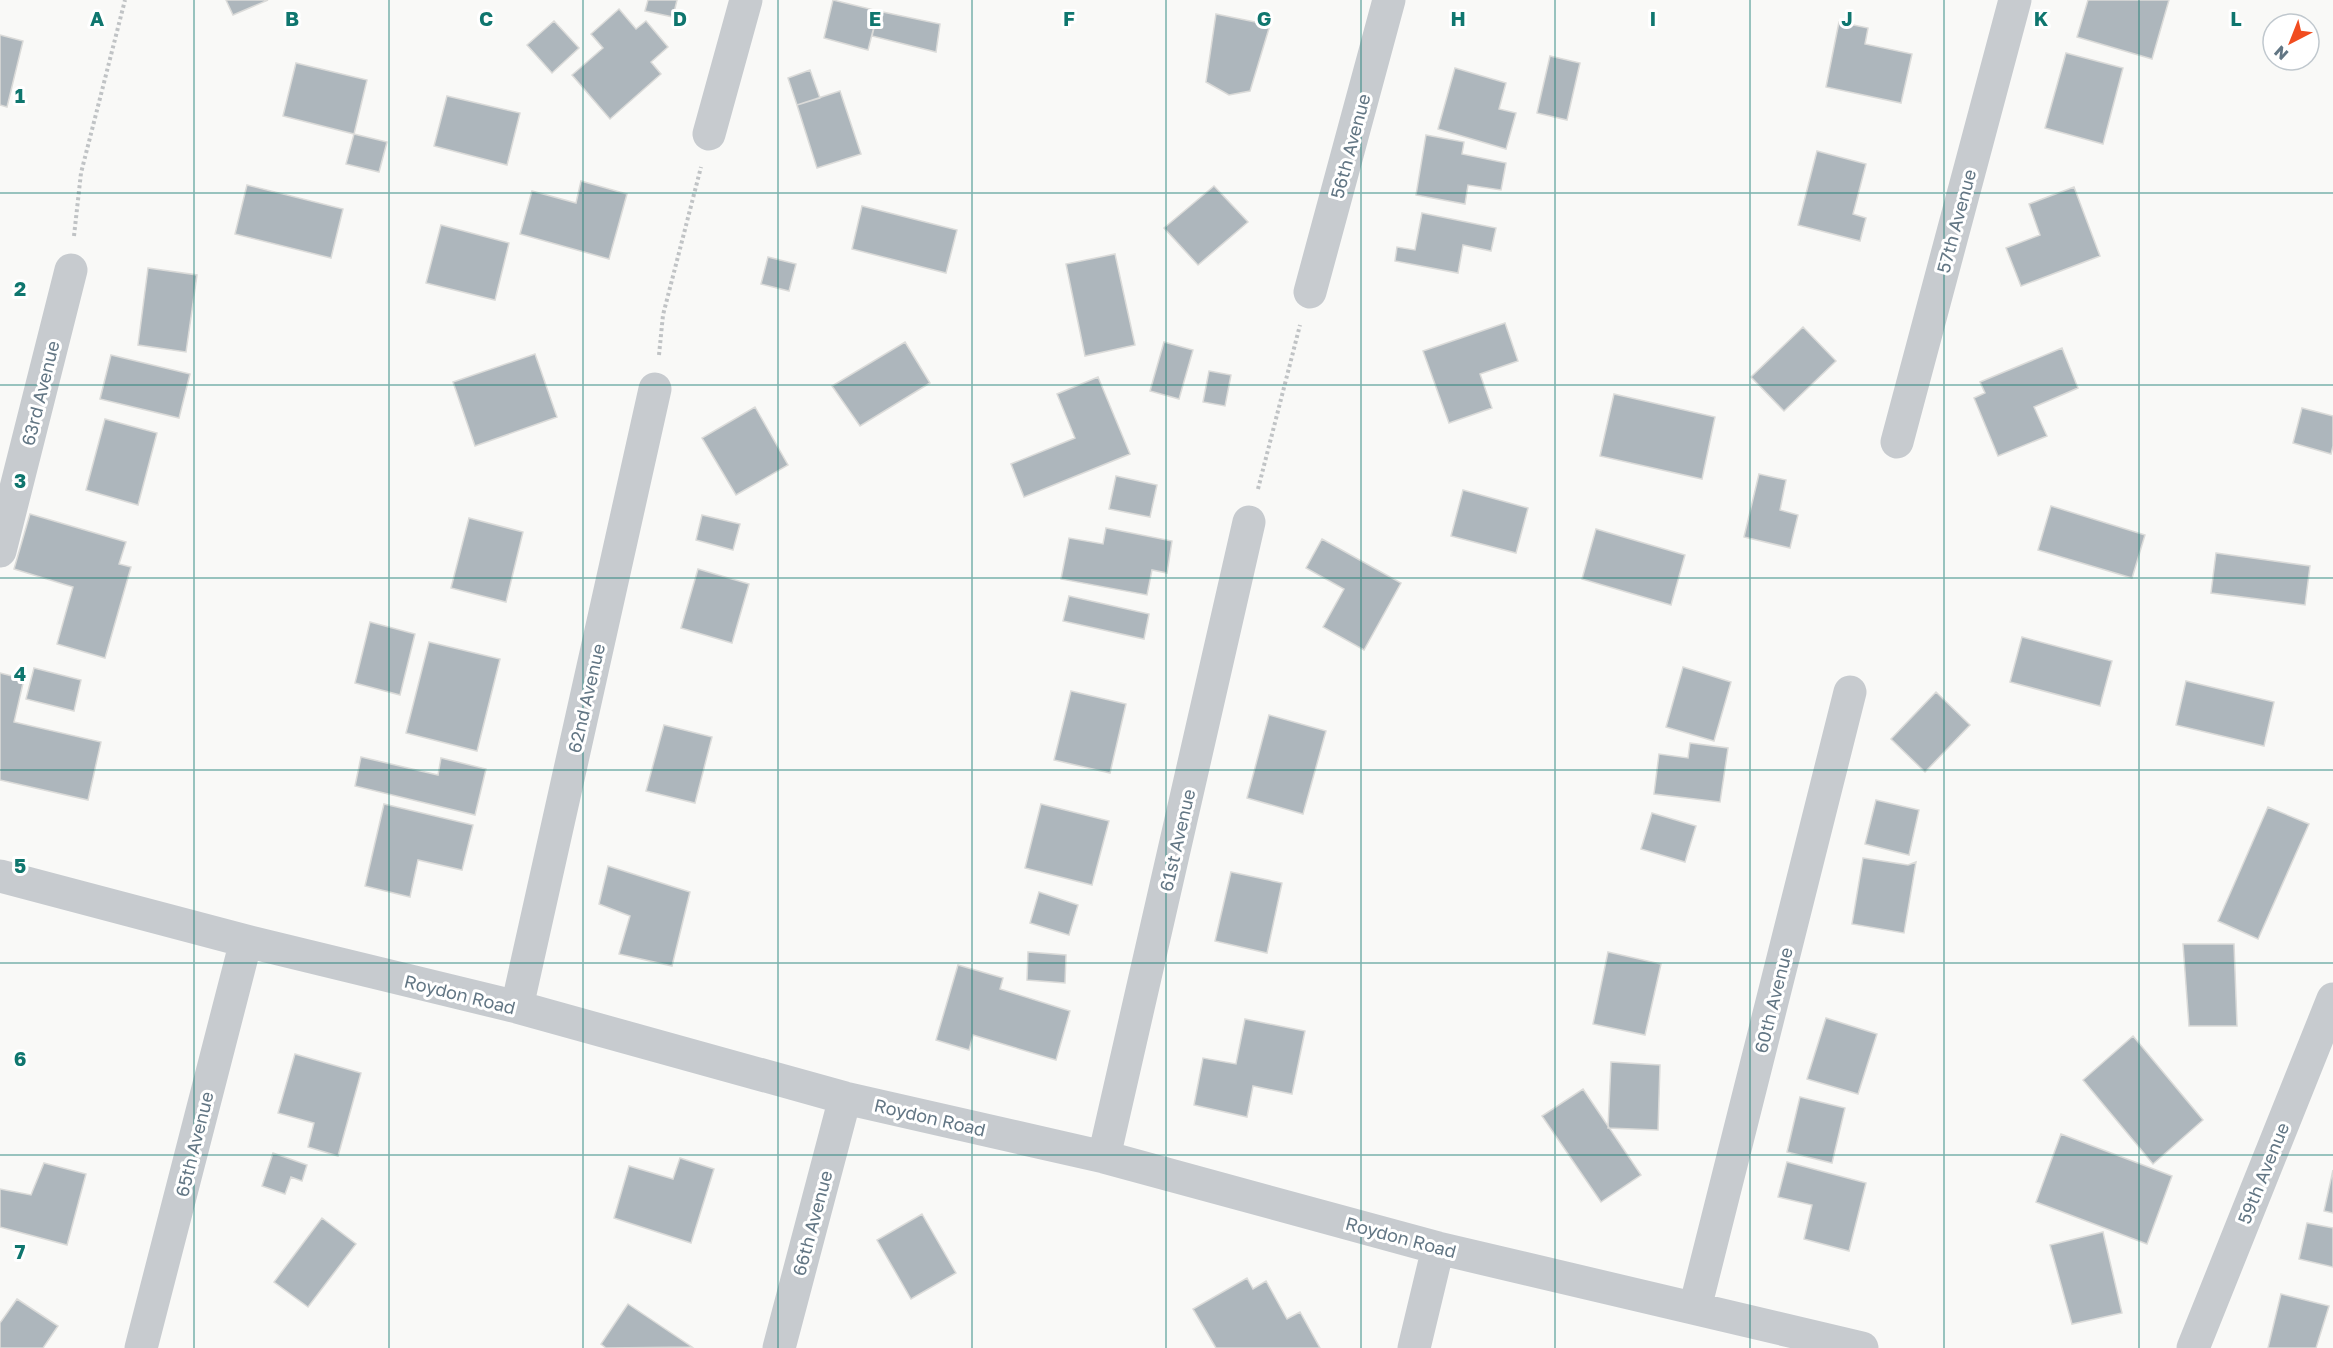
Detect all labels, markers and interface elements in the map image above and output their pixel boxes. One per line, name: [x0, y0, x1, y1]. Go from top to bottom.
text: A: [90, 6, 104, 30]
text: B: [285, 6, 299, 30]
text: C: [479, 6, 493, 30]
text: D: [673, 6, 687, 30]
text: E: [869, 6, 881, 30]
text: F: [1063, 6, 1075, 30]
text: G: [1257, 6, 1271, 30]
text: H: [1450, 6, 1466, 30]
text: I: [1650, 6, 1656, 30]
text: J: [1841, 6, 1853, 30]
text: K: [2034, 6, 2049, 30]
text: L: [2230, 6, 2242, 30]
north arrow: [2261, 12, 2321, 72]
text: N: [2270, 42, 2292, 65]
text: 1: [15, 83, 25, 107]
street label: 56th Avenue: [1325, 91, 1375, 201]
street label: 57th Avenue: [1932, 167, 1980, 275]
text: 2: [14, 276, 26, 300]
street label: 63rd Avenue: [16, 338, 64, 448]
text: 3: [14, 468, 26, 492]
street label: 62nd Avenue: [563, 641, 609, 755]
text: 4: [14, 661, 26, 685]
street label: 61st Avenue: [1155, 787, 1199, 893]
text: 5: [14, 853, 26, 877]
street label: 60th Avenue: [1749, 945, 1797, 1055]
street label: Roydon Road: [402, 970, 518, 1018]
text: 6: [14, 1046, 26, 1070]
street label: 65th Avenue: [170, 1089, 218, 1199]
street label: Roydon Road: [872, 1093, 988, 1141]
street label: 59th Avenue: [2233, 1119, 2293, 1227]
street label: 66th Avenue: [787, 1168, 837, 1278]
street label: Roydon Road: [1343, 1212, 1459, 1262]
text: 7: [15, 1239, 26, 1263]

